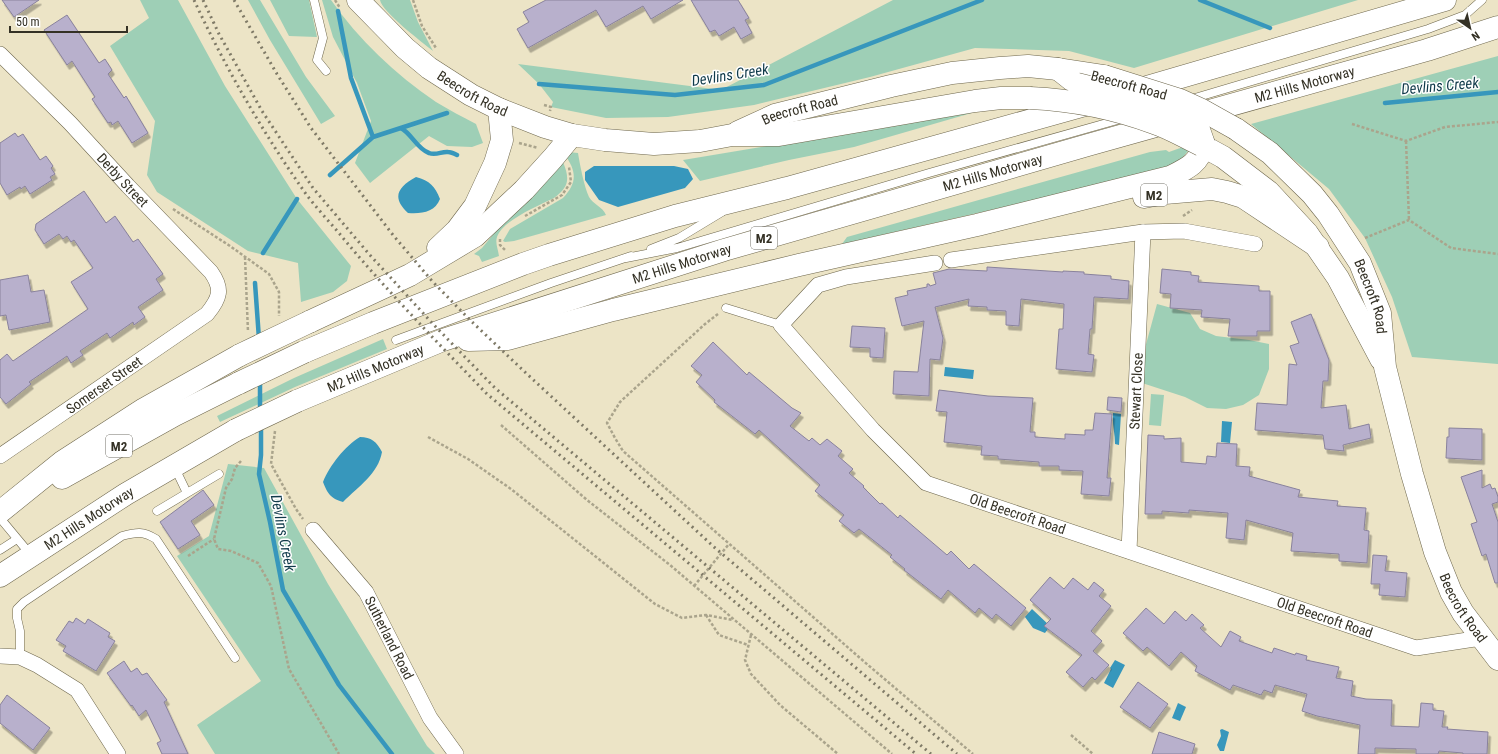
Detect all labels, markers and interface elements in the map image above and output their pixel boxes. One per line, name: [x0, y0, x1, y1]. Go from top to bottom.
scale bar: [10, 8, 127, 34]
north arrow: [1450, 8, 1490, 48]
text: 50 m: [16, 15, 40, 29]
text: N: [1469, 29, 1482, 43]
water label: Devlins Creek: [690, 60, 770, 90]
street label: M2 Hills Motorway: [1253, 63, 1357, 106]
street label: Beecroft Road: [434, 67, 510, 120]
street label: Beecroft Road: [1089, 67, 1169, 103]
water label: Devlins Creek: [1400, 74, 1480, 98]
street label: Beecroft Road: [759, 92, 839, 128]
street label: Derby Street: [94, 150, 152, 210]
street label: M2 Hills Motorway: [941, 150, 1045, 194]
road number: M2: [1141, 184, 1167, 206]
road number: M2: [751, 227, 777, 249]
street label: M2 Hills Motorway: [630, 240, 733, 287]
street label: Beecroft Road: [1351, 257, 1390, 335]
street label: M2 Hills Motorway: [325, 341, 426, 396]
street label: Stewart Close: [1126, 352, 1146, 430]
street label: Somerset Street: [63, 353, 145, 417]
road number: M2: [106, 435, 132, 457]
street label: M2 Hills Motorway: [41, 483, 136, 553]
street label: Old Beecroft Road: [968, 490, 1068, 537]
water label: Devlins Creek: [267, 493, 299, 573]
street label: Beecroft Road: [1436, 571, 1490, 645]
street label: Sutherland Road: [362, 594, 417, 682]
street label: Old Beecroft Road: [1275, 594, 1375, 641]

